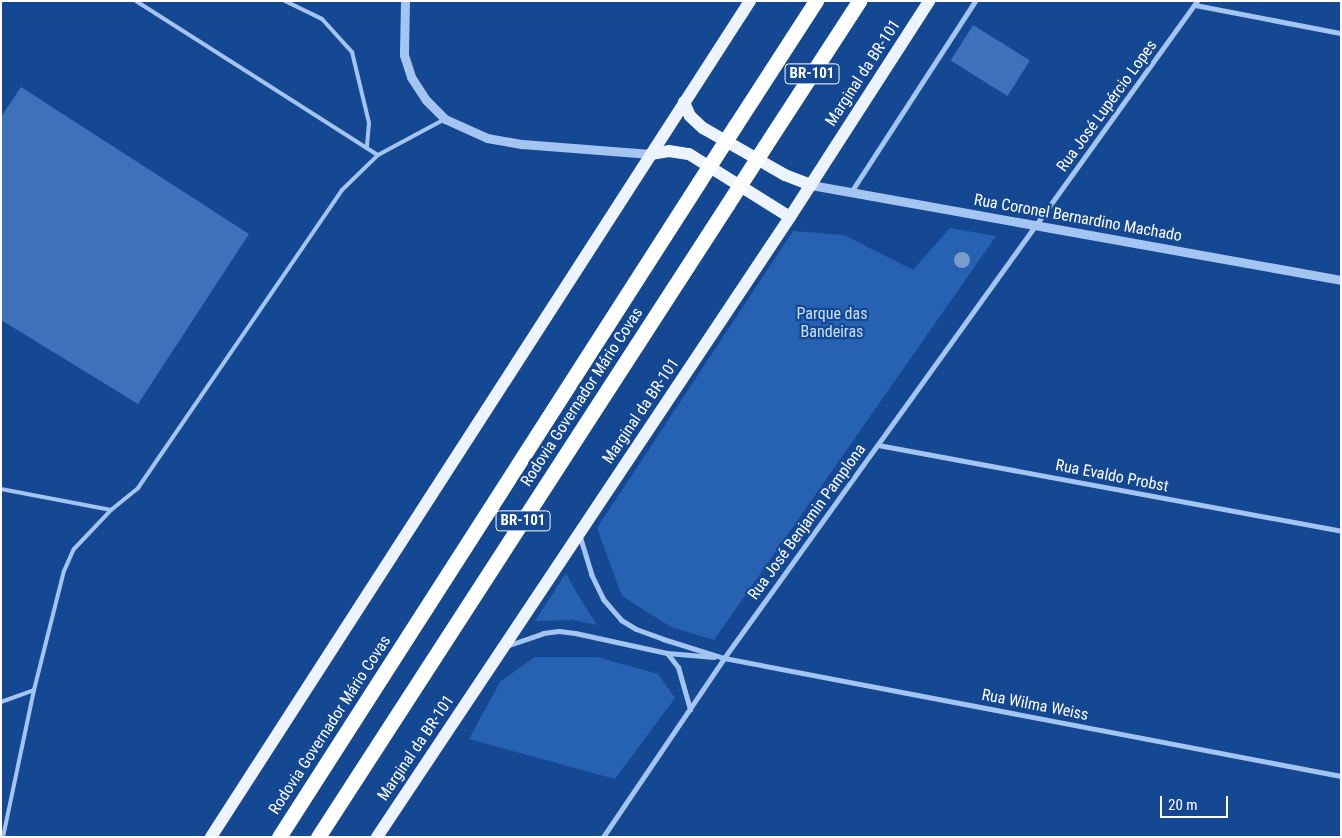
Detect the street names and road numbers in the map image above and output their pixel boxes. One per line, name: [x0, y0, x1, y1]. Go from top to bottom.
street label: Marginal da BR-101: [821, 16, 905, 130]
street label: Rua José Lupércio Lopes: [1053, 36, 1161, 176]
road number: BR-101: [784, 62, 840, 86]
street label: Rua Coronel Bernardino Machado: [973, 190, 1183, 246]
street label: Rodovia Governador Mário Covas: [517, 304, 647, 490]
street label: Marginal da BR-101: [599, 355, 683, 467]
street label: Rua José Benjamin Pamplona: [744, 440, 870, 604]
street label: Rua Evaldo Probst: [1054, 456, 1170, 496]
road number: BR-101: [496, 508, 550, 534]
street label: Rodovia Governador Mário Covas: [265, 632, 395, 818]
street label: Rua Wilma Weiss: [980, 685, 1090, 725]
street label: Marginal da BR-101: [374, 692, 458, 804]

